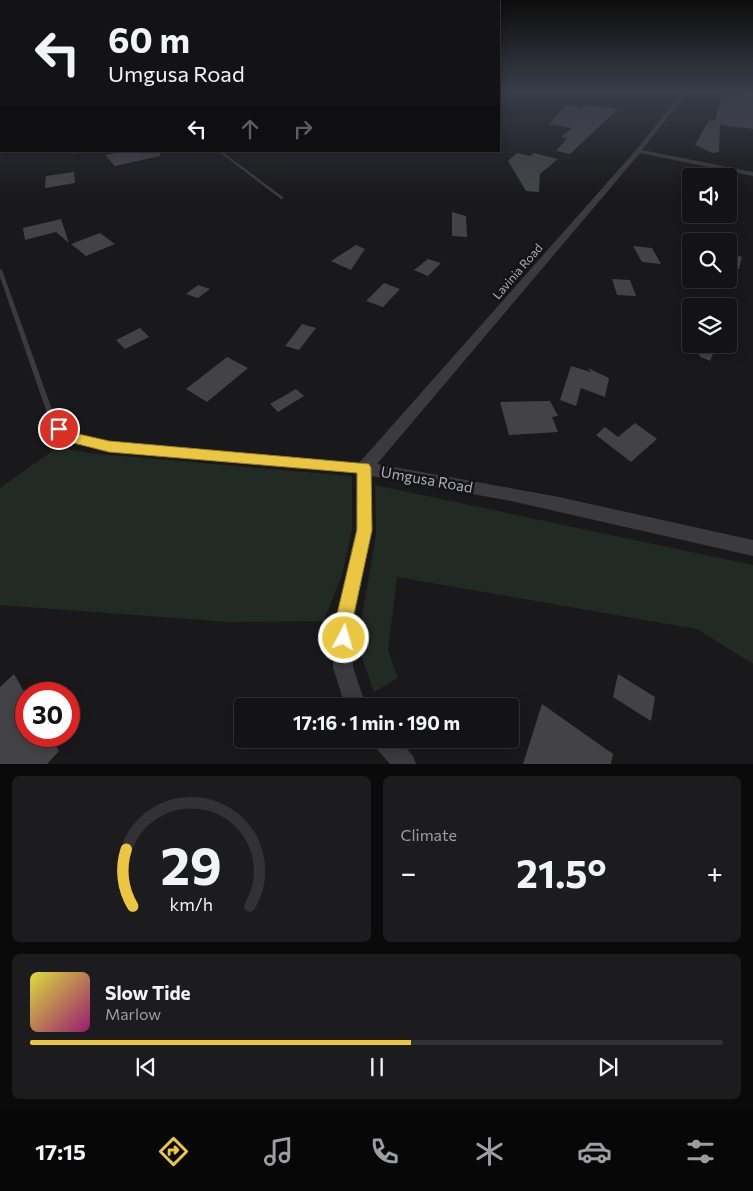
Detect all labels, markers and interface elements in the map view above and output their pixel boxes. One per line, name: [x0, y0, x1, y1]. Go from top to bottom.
text: 60 m: [108, 17, 190, 60]
icon: left: [25, 20, 90, 85]
text: Umgusa Road: [108, 60, 245, 87]
icon: left: [183, 115, 211, 143]
icon: ahead: [236, 115, 264, 143]
icon: right: [289, 115, 317, 143]
map controls: [682, 168, 737, 353]
button: sound: [682, 168, 737, 223]
button: search: [682, 233, 737, 288]
street label: Lavinia Road: [489, 240, 545, 302]
button: layers: [682, 298, 737, 353]
pin: [38, 408, 80, 450]
icon: arrive: [45, 415, 73, 443]
street label: Umgusa Road: [380, 462, 474, 496]
position arrow: [317, 611, 369, 663]
speed limit sign: 30: [15, 682, 80, 747]
text: 17:16 · 1 min · 190 m: [293, 711, 460, 734]
text: Climate: [401, 825, 457, 844]
text: 29: [161, 832, 222, 896]
text: 21.5°: [516, 849, 607, 896]
text: −: [401, 855, 416, 889]
text: +: [707, 855, 723, 889]
text: km/h: [170, 893, 213, 915]
text: Slow Tide: [105, 981, 191, 1004]
text: Marlow: [105, 1004, 161, 1023]
icon: previous: [132, 1053, 160, 1081]
icon: pause: [363, 1053, 391, 1081]
icon: next: [594, 1053, 622, 1081]
icon: directions: [156, 1134, 191, 1169]
icon: music: [261, 1134, 296, 1169]
icon: phone: [367, 1134, 402, 1169]
icon: climate: [472, 1134, 507, 1169]
icon: car: [577, 1134, 612, 1169]
icon: filters: [683, 1134, 718, 1169]
text: 17:15: [35, 1138, 86, 1165]

